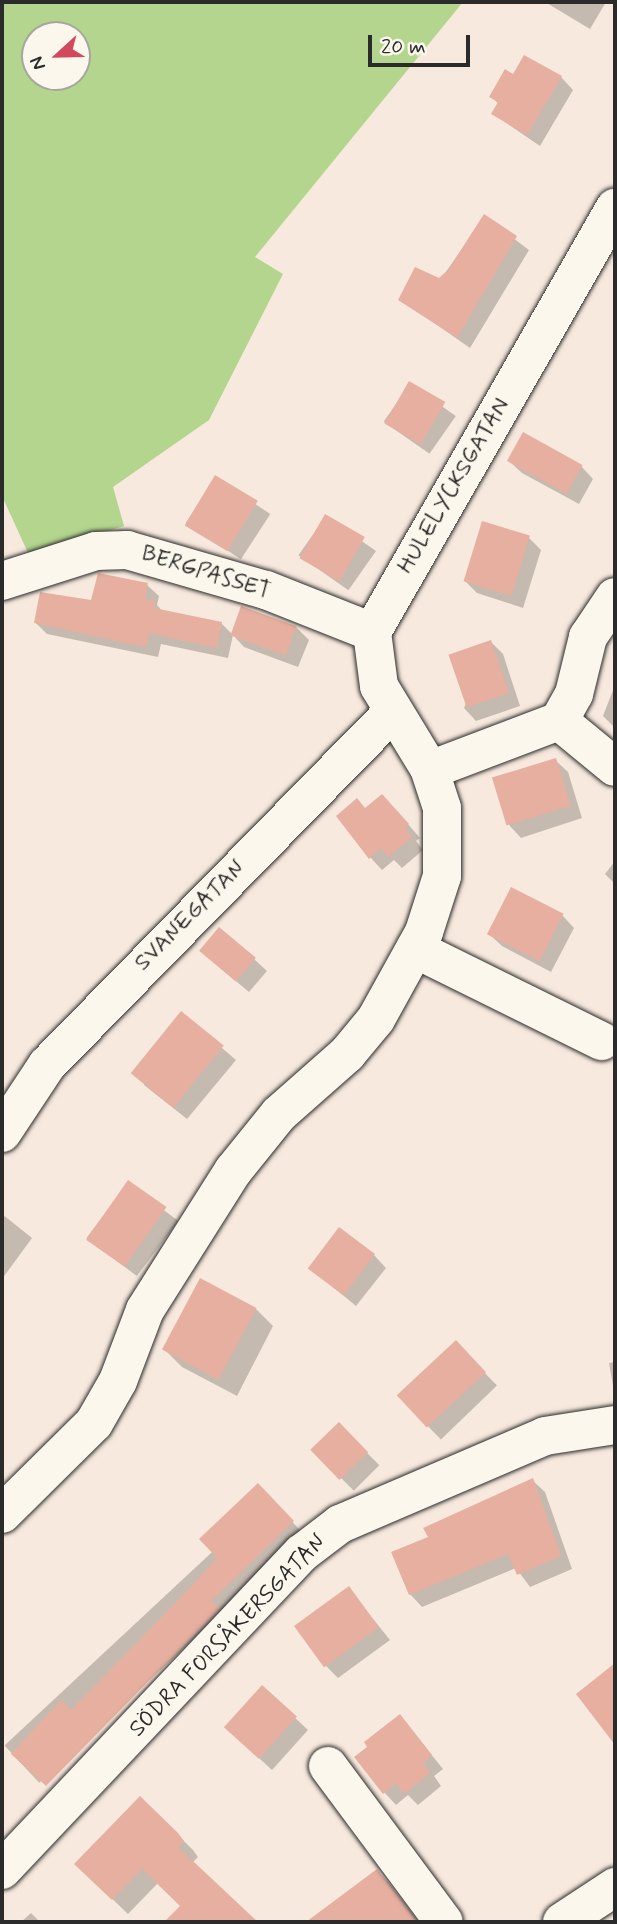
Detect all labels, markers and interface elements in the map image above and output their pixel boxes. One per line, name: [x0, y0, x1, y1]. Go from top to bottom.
north arrow: [21, 21, 91, 91]
scale bar: [372, 21, 474, 65]
text: 20 m: [381, 33, 426, 61]
text: N: [24, 53, 52, 74]
street label: HULELYCKSGATAN: [392, 393, 516, 579]
street label: BERGPASSET: [138, 540, 274, 606]
street label: SVANEGATAN: [129, 855, 251, 977]
street label: SÖDRA FORSÅKERSGATAN: [124, 1529, 332, 1743]

